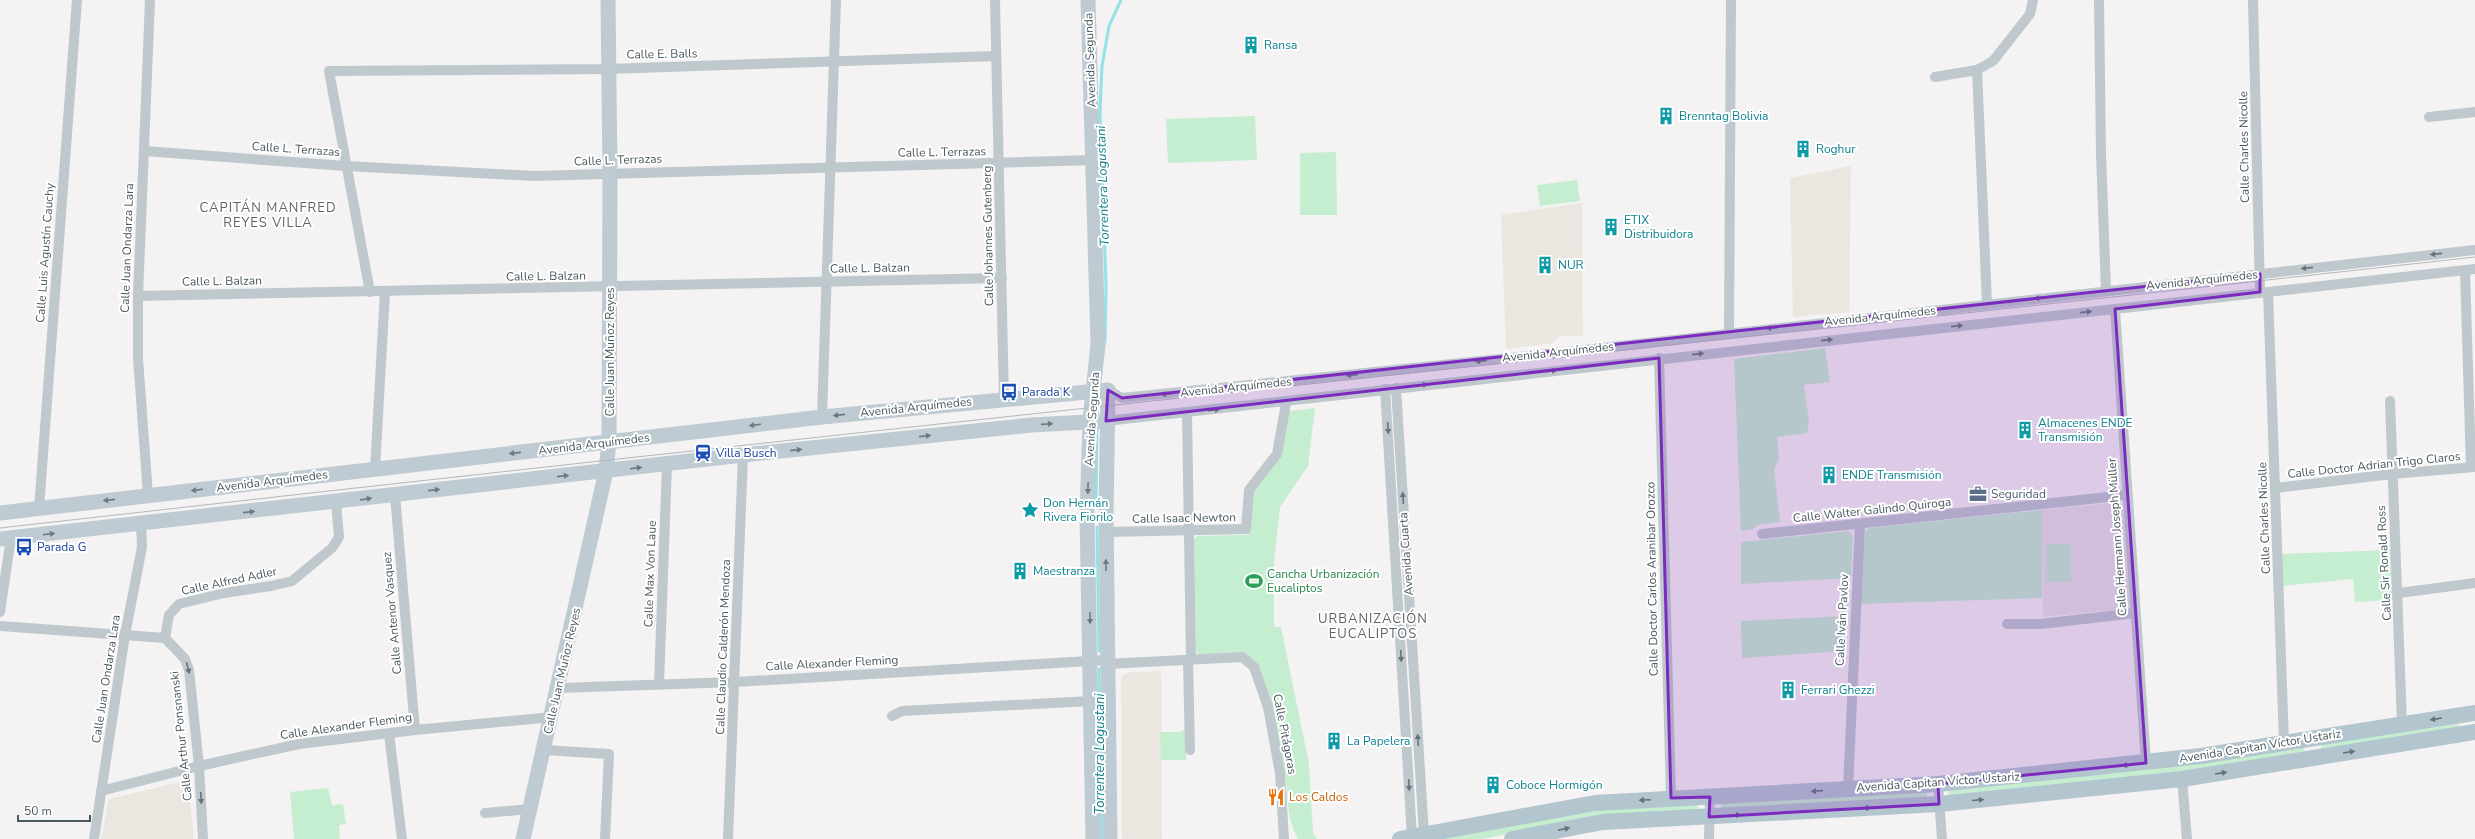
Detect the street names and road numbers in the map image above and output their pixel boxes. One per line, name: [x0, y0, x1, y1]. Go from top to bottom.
street label: Avenida Segunda: [1080, 12, 1100, 108]
street label: Calle E. Balls: [626, 45, 698, 63]
street label: Calle Charles Nicolle: [2235, 91, 2253, 203]
street label: Calle L. Terrazas: [251, 138, 341, 160]
street label: Calle L. Terrazas: [898, 143, 987, 161]
street label: Calle L. Terrazas: [574, 150, 663, 170]
street label: Calle Johannes Gutenberg: [979, 165, 997, 307]
street label: Calle Luis Agustín Cauchy: [32, 182, 58, 323]
street label: Calle Juan Ondarza Lara: [117, 183, 137, 313]
street label: Calle L. Balzan: [830, 259, 910, 277]
street label: Avenida Arquímedes: [2145, 266, 2259, 294]
street label: Calle L. Balzan: [506, 267, 586, 285]
street label: Calle L. Balzan: [182, 272, 262, 290]
street label: Calle Juan Muñoz Reyes: [602, 287, 618, 417]
street label: Avenida Arquímedes: [1823, 302, 1937, 330]
street label: Avenida Arquímedes: [1501, 338, 1615, 366]
street label: Avenida Segunda: [1081, 371, 1103, 467]
street label: Avenida Arquímedes: [1179, 373, 1293, 401]
street label: Avenida Arquímedes: [859, 393, 973, 421]
street label: Avenida Arquímedes: [537, 429, 651, 459]
street label: Calle Doctor Adrian Trigo Claros: [2287, 448, 2462, 482]
street label: Calle Hermann Joseph Müller: [2103, 457, 2130, 616]
street label: Calle Charles Nicolle: [2254, 462, 2274, 574]
street label: Avenida Arquímedes: [215, 466, 329, 496]
street label: Calle Doctor Carlos Aranibar Orozco: [1642, 481, 1662, 677]
street label: Calle Walter Galindo Quiroga: [1792, 494, 1952, 526]
street label: Calle Sir Ronald Ross: [2373, 505, 2395, 621]
street label: Calle Isaac Newton: [1132, 509, 1236, 527]
street label: Avenida Cuarta: [1395, 512, 1417, 596]
street label: Calle Max Von Laue: [640, 520, 660, 628]
street label: Calle Antenor Vasquez: [379, 551, 405, 675]
street label: Calle Claudio Calderón Mendoza: [712, 559, 734, 735]
street label: Calle Alfred Adler: [180, 563, 279, 599]
street label: Calle Iván Pavlov: [1832, 573, 1852, 666]
street label: Calle Juan Muñoz Reyes: [540, 606, 584, 736]
street label: Calle Juan Ondarza Lara: [88, 614, 124, 744]
street label: Calle Alexander Fleming: [765, 652, 899, 674]
street label: Calle Arthur Ponsnanski: [166, 670, 196, 802]
street label: Calle Pitágoras: [1269, 692, 1301, 776]
street label: Calle Alexander Fleming: [279, 709, 413, 743]
street label: Avenida Capitan Víctor Ustariz: [2178, 725, 2343, 767]
street label: Avenida Capitan Víctor Ustariz: [1856, 768, 2021, 796]

